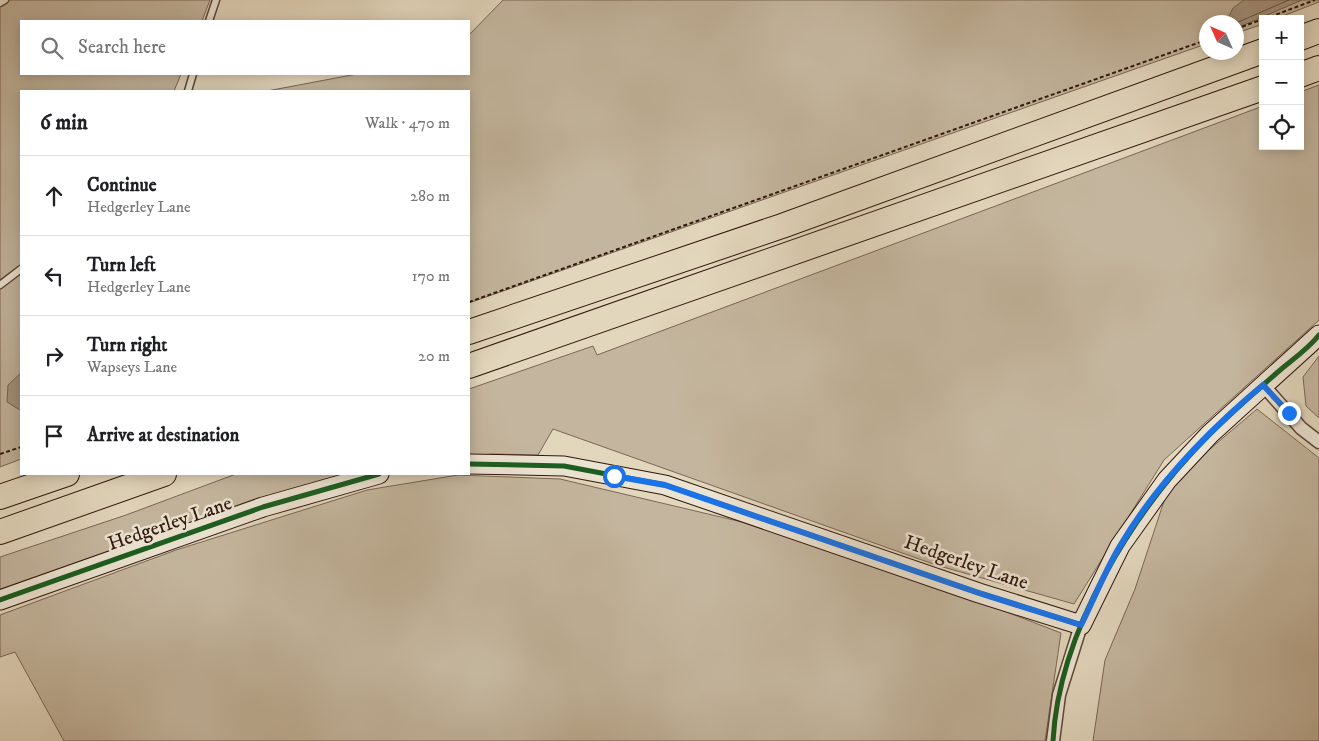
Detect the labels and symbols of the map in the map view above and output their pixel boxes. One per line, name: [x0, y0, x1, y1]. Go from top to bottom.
north arrow: [1199, 15, 1244, 60]
route end: [1278, 402, 1301, 425]
route start: [603, 465, 626, 488]
street label: Hedgerley Lane: [105, 491, 235, 557]
street label: Hedgerley Lane: [901, 530, 1031, 596]

